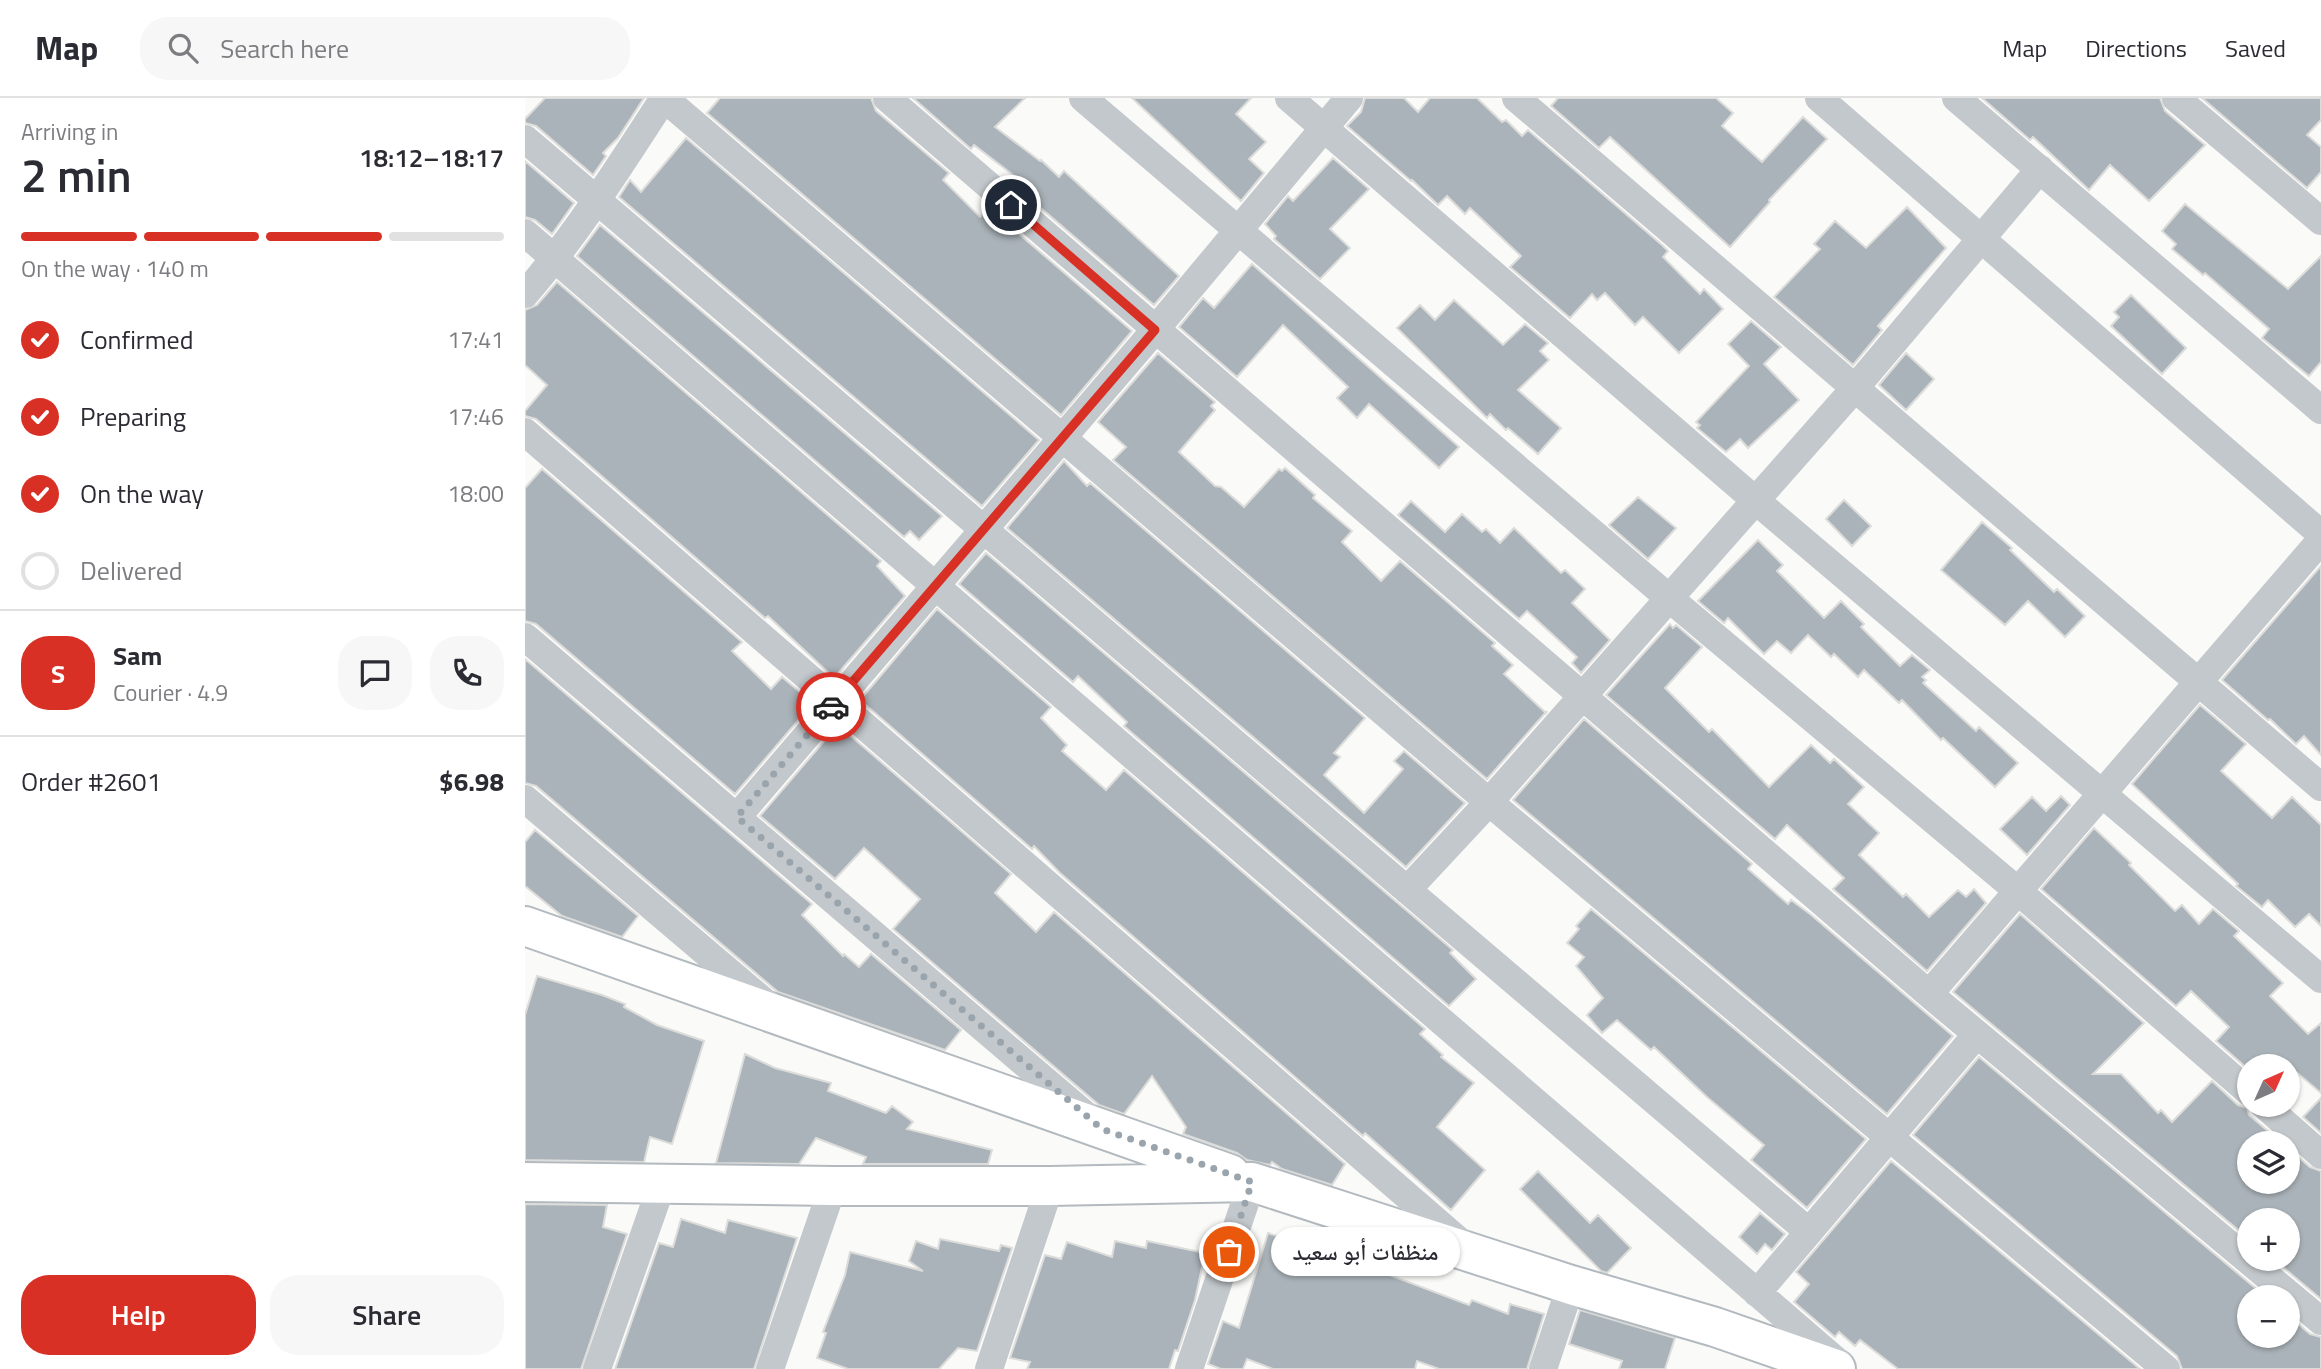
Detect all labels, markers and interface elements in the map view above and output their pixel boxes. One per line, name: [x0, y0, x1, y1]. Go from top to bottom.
search box: [140, 17, 630, 80]
text: Map: [35, 23, 98, 73]
icon: search: [164, 29, 202, 67]
text: Search here: [220, 29, 349, 68]
text: Map: [2002, 30, 2047, 66]
text: Directions: [2085, 30, 2187, 66]
text: Saved: [2225, 30, 2286, 66]
text: Arriving in: [21, 114, 118, 149]
text: 18:12–18:17: [359, 138, 504, 177]
text: 2 min: [21, 140, 132, 210]
pin: [981, 175, 1041, 235]
icon: home: [992, 186, 1030, 224]
text: On the way · 140 m: [21, 251, 209, 286]
text: Confirmed: [80, 320, 194, 359]
icon: check: [21, 321, 59, 359]
text: 17:41: [447, 322, 504, 357]
text: Preparing: [80, 397, 186, 436]
icon: check: [21, 398, 59, 436]
text: 17:46: [447, 399, 504, 434]
text: On the way: [80, 474, 204, 513]
icon: check: [21, 475, 59, 513]
text: 18:00: [447, 476, 504, 511]
text: Delivered: [80, 551, 183, 590]
text: Sam: [113, 636, 162, 675]
button: chat: [338, 636, 412, 710]
button: phone: [430, 636, 504, 710]
text: S: [51, 654, 65, 693]
courier: [796, 672, 866, 742]
text: Courier · 4.9: [113, 675, 228, 710]
icon: car: [812, 688, 850, 726]
text: Order #2601: [21, 762, 161, 801]
text: $6.98: [439, 762, 504, 801]
north arrow: [2237, 1054, 2299, 1116]
map controls: [2237, 1054, 2300, 1348]
button: layers: [2237, 1131, 2300, 1194]
button: +: [2237, 1208, 2300, 1271]
pin: [1199, 1222, 1259, 1282]
callout: منظفات أبو سعيد: [1271, 1228, 1460, 1276]
icon: bag: [1210, 1233, 1248, 1271]
text: منظفات أبو سعيد: [1293, 1234, 1438, 1269]
button: Help: [21, 1275, 256, 1355]
button: Share: [270, 1275, 504, 1355]
button: −: [2237, 1285, 2300, 1348]

